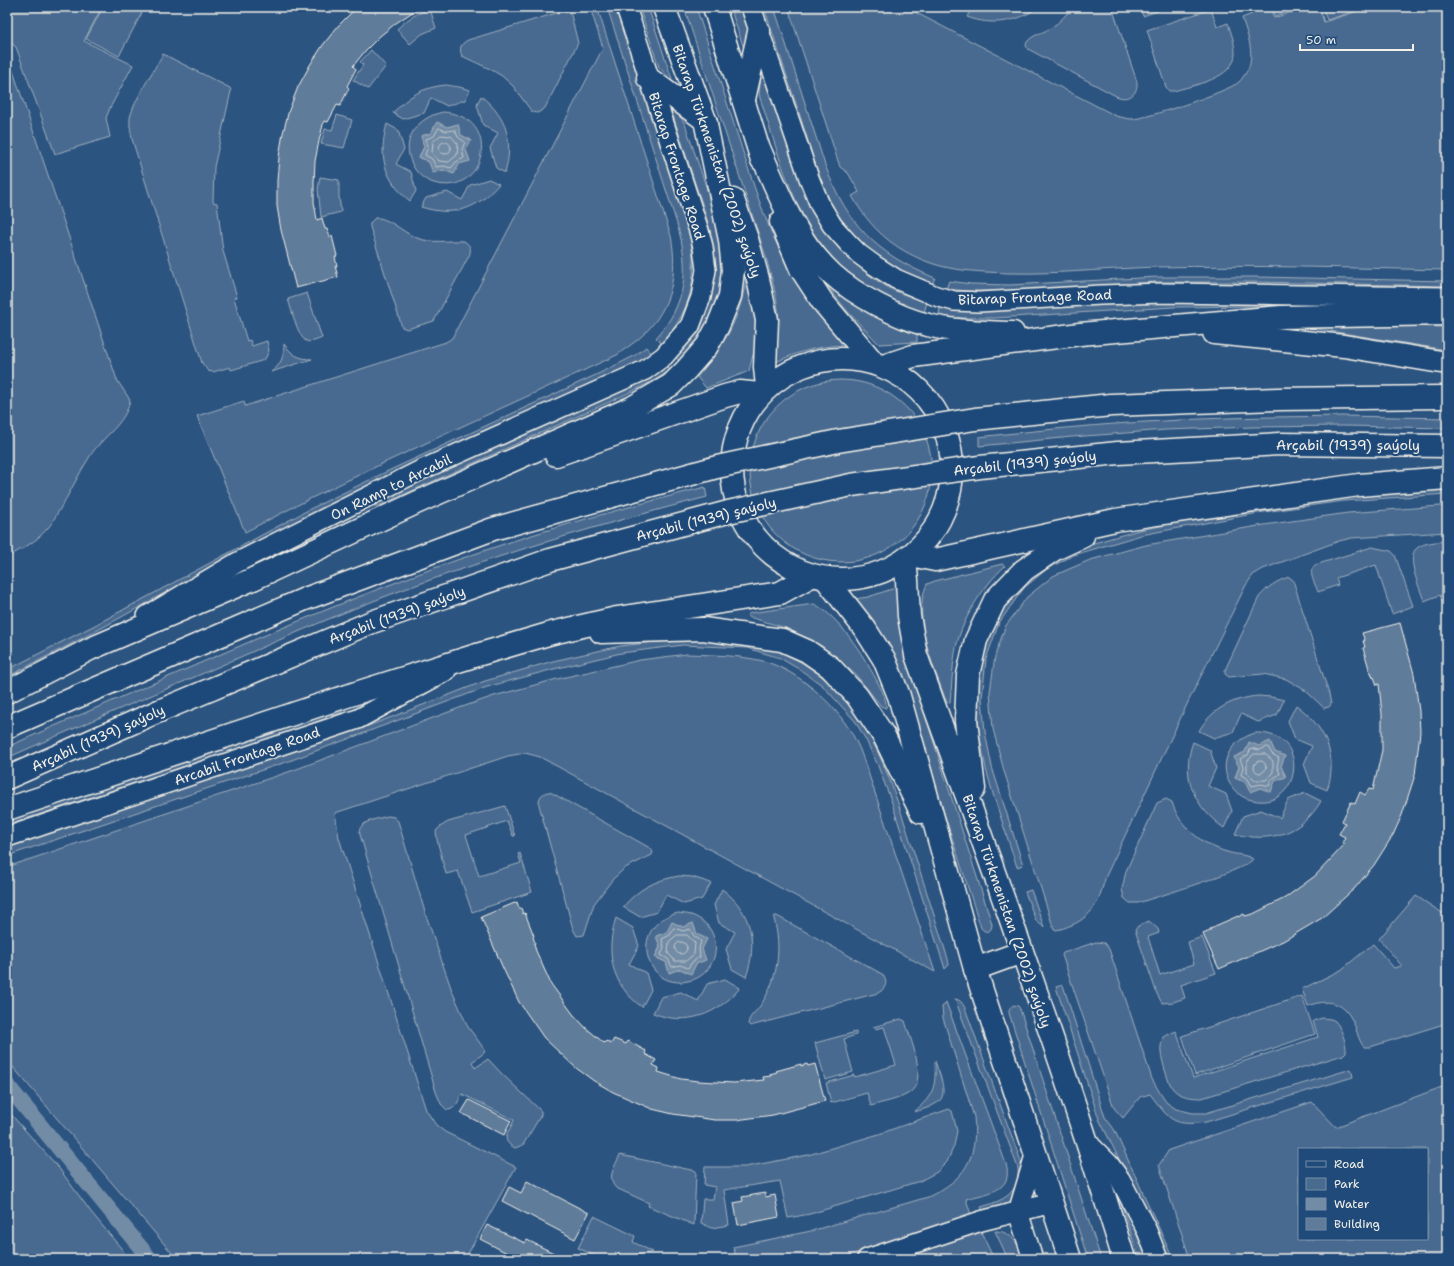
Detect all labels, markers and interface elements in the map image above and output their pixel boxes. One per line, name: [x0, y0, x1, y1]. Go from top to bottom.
scale bar: [1300, 26, 1413, 52]
text: 50 m: [1306, 32, 1336, 48]
street label: Bitarap Türkmenistan (2002) şaýoly: [669, 42, 765, 280]
street label: Bitarap Frontage Road: [645, 90, 709, 242]
street label: Bitarap Frontage Road: [958, 285, 1112, 309]
street label: Arçabil (1939) şaýoly: [1276, 436, 1420, 454]
street label: Arçabil (1939) şaýoly: [952, 447, 1098, 479]
street label: On Ramp to Arcabil: [327, 450, 455, 524]
street label: Arçabil (1939) şaýoly: [634, 493, 778, 545]
street label: Arçabil (1939) şaýoly: [326, 582, 468, 648]
street label: Arçabil (1939) şaýoly: [29, 700, 167, 776]
street label: Arcabil Frontage Road: [172, 723, 322, 789]
street label: Bitarap Türkmenistan (2002) şaýoly: [959, 792, 1055, 1030]
legend: [1298, 1148, 1428, 1240]
text: Road: [1334, 1156, 1365, 1172]
text: Park: [1334, 1176, 1360, 1192]
text: Water: [1334, 1196, 1370, 1212]
text: Building: [1334, 1216, 1380, 1232]

